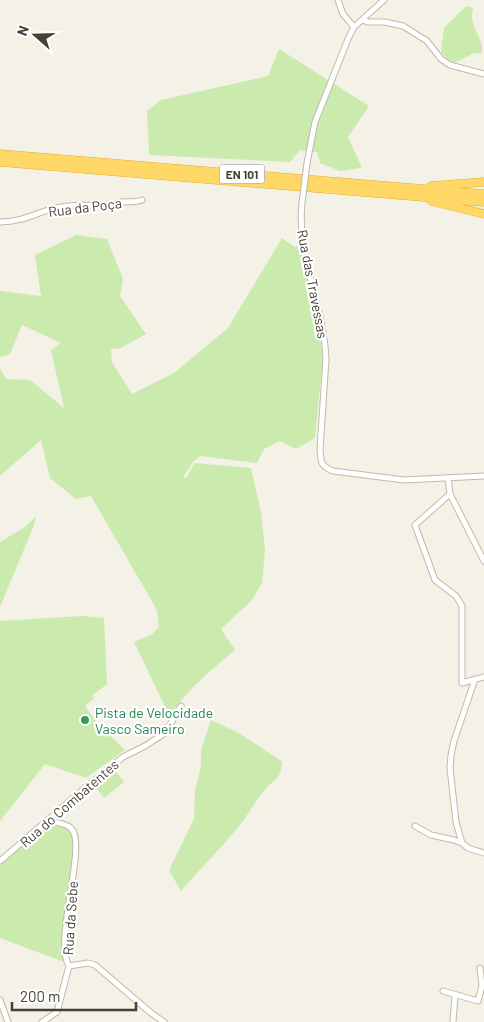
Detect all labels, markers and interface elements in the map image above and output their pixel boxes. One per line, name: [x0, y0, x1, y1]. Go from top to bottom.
north arrow: [10, 10, 60, 60]
text: N: [13, 23, 32, 38]
road number: EN 101: [220, 164, 264, 183]
street label: Rua da Poça: [47, 194, 123, 220]
street label: Rua das Travessas: [294, 228, 332, 340]
place label: Pista de Velocidade Vasco Sameiro: [95, 704, 213, 737]
marker: Pista de Velocidade Vasco Sameiro: [79, 714, 91, 726]
street label: Rua do Combatentes: [16, 755, 122, 851]
street label: Rua da Sebe: [59, 880, 81, 956]
scale bar: [12, 980, 136, 1012]
text: 200 m: [20, 987, 60, 1005]

